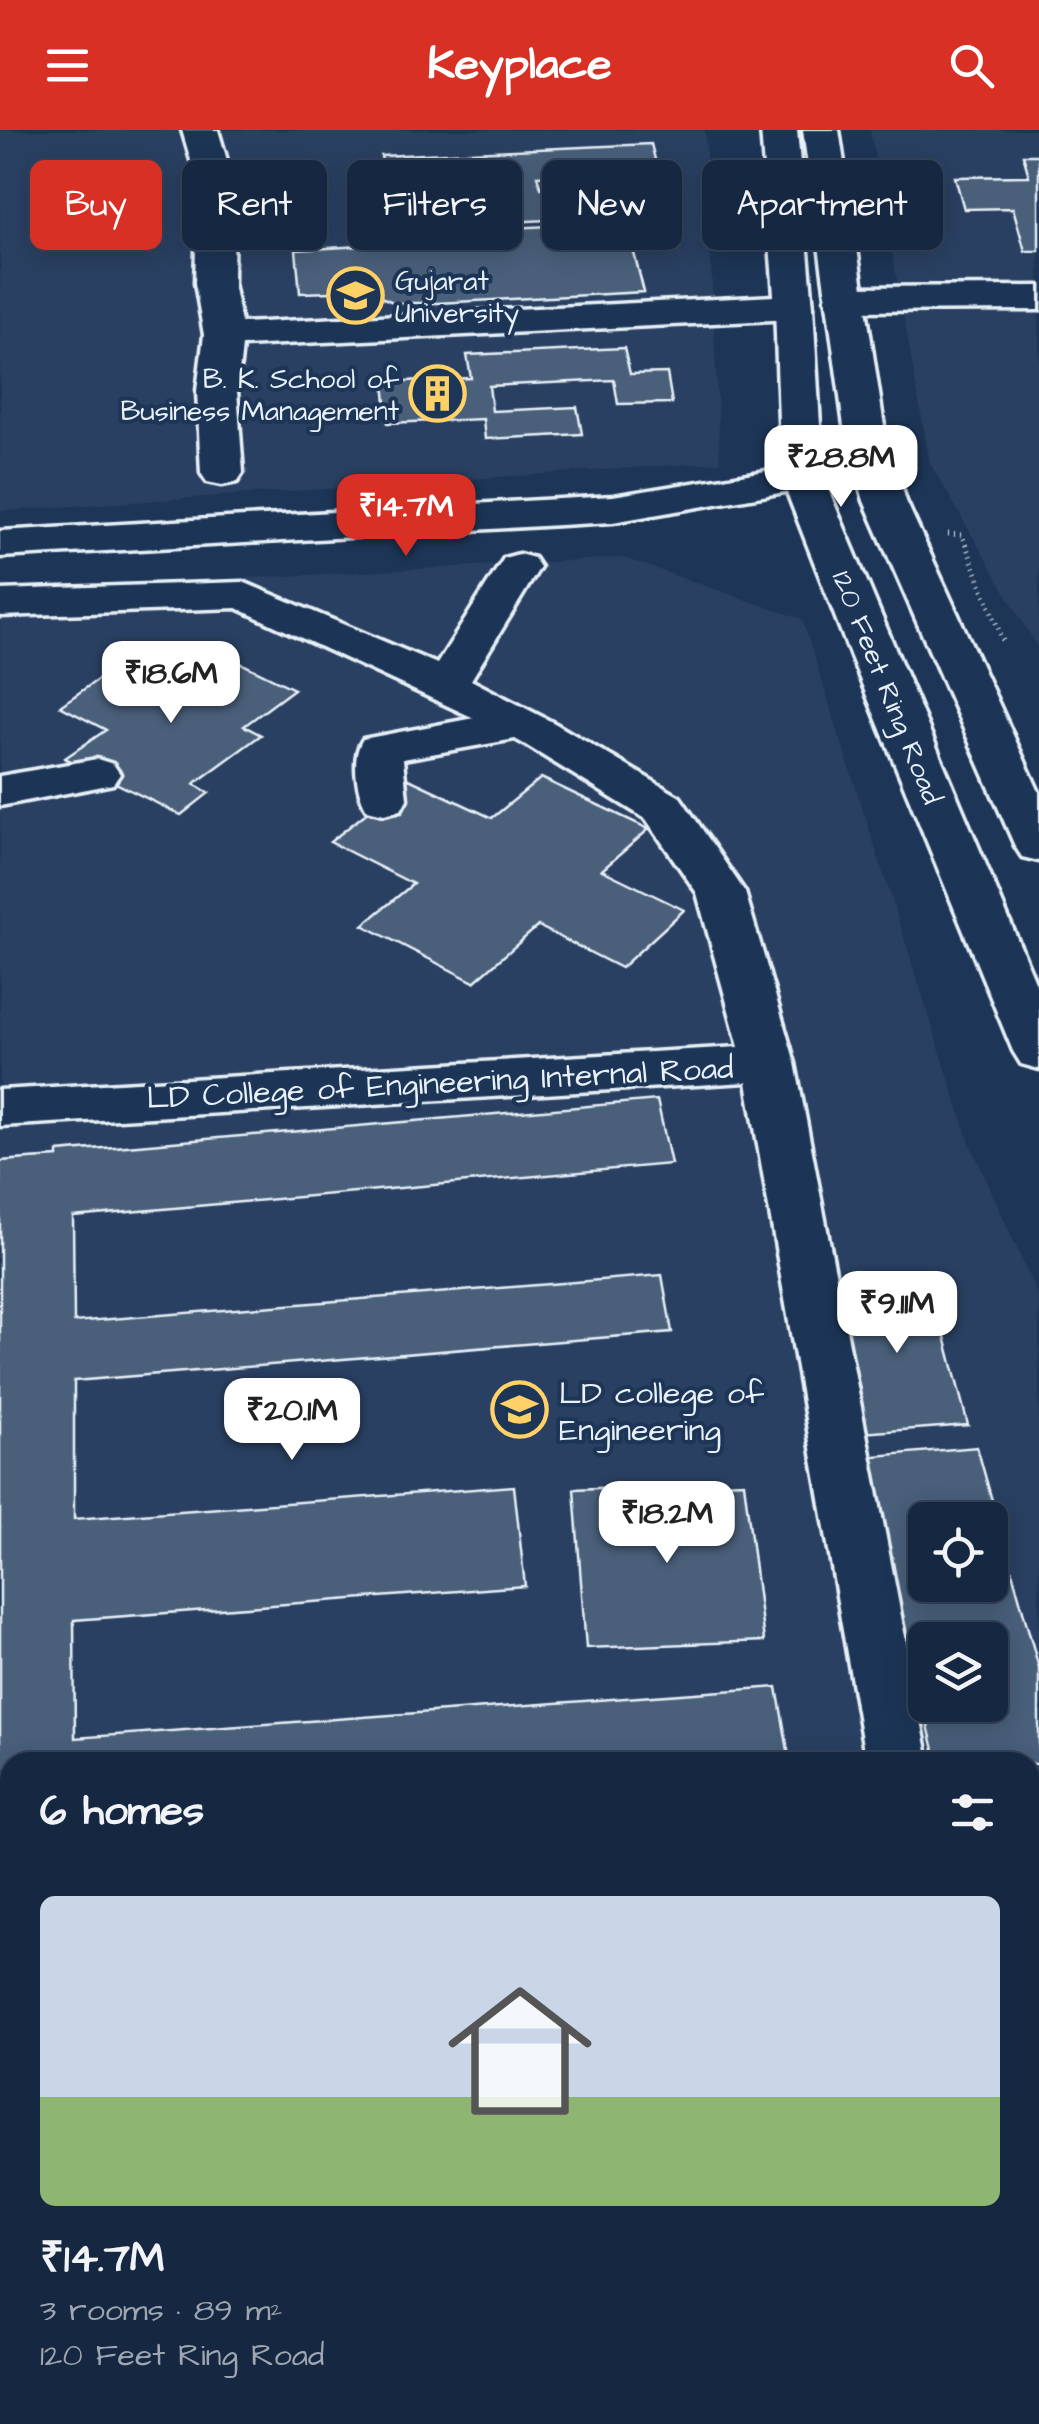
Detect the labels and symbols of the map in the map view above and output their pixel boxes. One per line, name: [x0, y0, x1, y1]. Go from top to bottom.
place label: Gujarat University: [395, 262, 519, 335]
school or university icon: Gujarat University: [326, 266, 386, 326]
place label: B. K. School of Business Management: [121, 360, 400, 432]
building icon: B. K. School of Business Management: [408, 364, 468, 424]
pin: ₹28.8M: [760, 425, 922, 510]
pin: ₹14.7M: [325, 474, 487, 559]
street label: 120 Feet Ring Road: [821, 565, 951, 811]
pin: ₹18.6M: [90, 641, 252, 726]
street label: LD College of Engineering Internal Road: [146, 1046, 734, 1121]
pin: ₹9.11M: [816, 1271, 978, 1356]
place label: LD college of Engineering: [559, 1371, 764, 1453]
pin: ₹20.1M: [211, 1378, 373, 1463]
school or university icon: LD college of Engineering: [490, 1380, 550, 1440]
pin: ₹18.2M: [586, 1481, 748, 1566]

